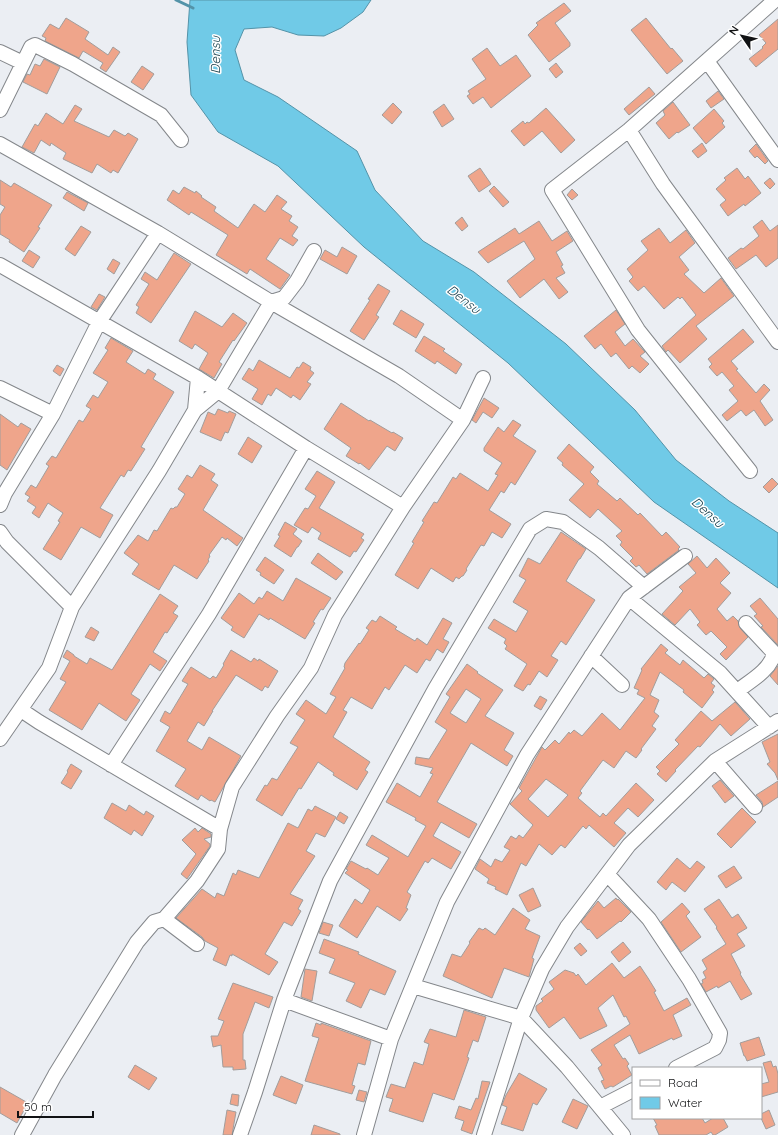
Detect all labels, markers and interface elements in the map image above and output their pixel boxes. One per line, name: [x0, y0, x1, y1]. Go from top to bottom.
north arrow: [722, 16, 762, 56]
text: N: [726, 23, 742, 38]
water label: Densu: [207, 35, 223, 74]
water label: Densu: [444, 281, 484, 317]
water label: Densu: [689, 493, 728, 531]
legend: [632, 1067, 762, 1119]
text: Road: [668, 1075, 698, 1090]
scale bar: [18, 1093, 93, 1119]
text: Water: [668, 1095, 703, 1110]
text: 50 m: [24, 1099, 52, 1114]

